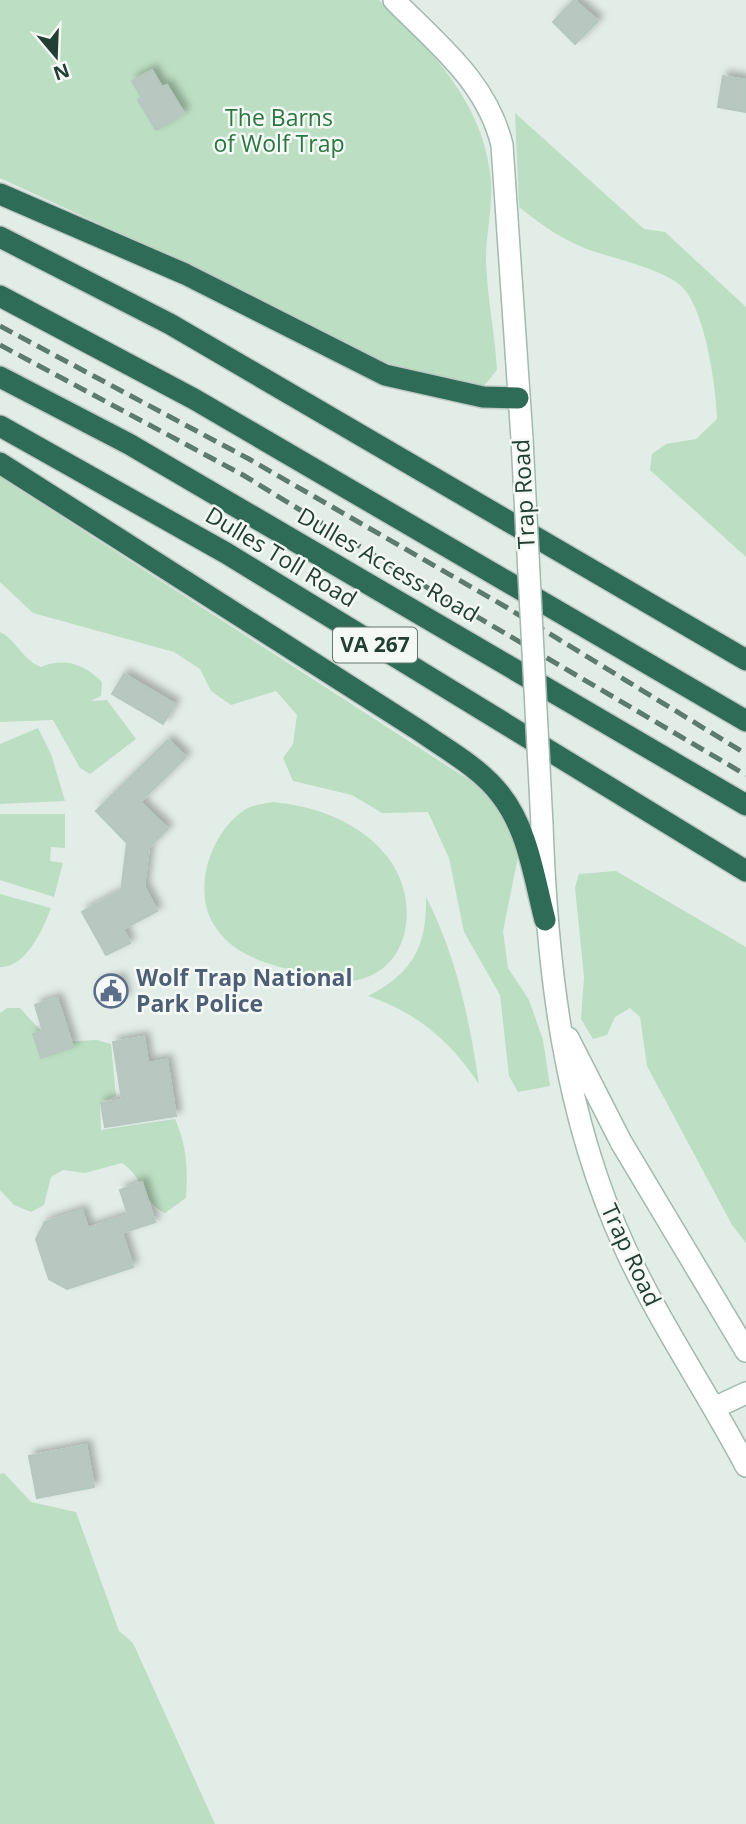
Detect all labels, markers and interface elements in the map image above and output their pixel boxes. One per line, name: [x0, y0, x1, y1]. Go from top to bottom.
north arrow: [21, 21, 91, 91]
text: N: [50, 57, 73, 87]
park label: The Barns of Wolf Trap: [213, 101, 345, 159]
street label: Trap Road: [504, 438, 542, 550]
street label: Dulles Toll Road: [200, 498, 363, 614]
street label: Dulles Access Road: [292, 499, 485, 629]
road number: VA 267: [333, 628, 417, 662]
place label: Wolf Trap National Park Police: [136, 961, 352, 1019]
public building icon: Wolf Trap National Park Police: [92, 972, 130, 1010]
street label: Trap Road: [594, 1198, 670, 1311]

